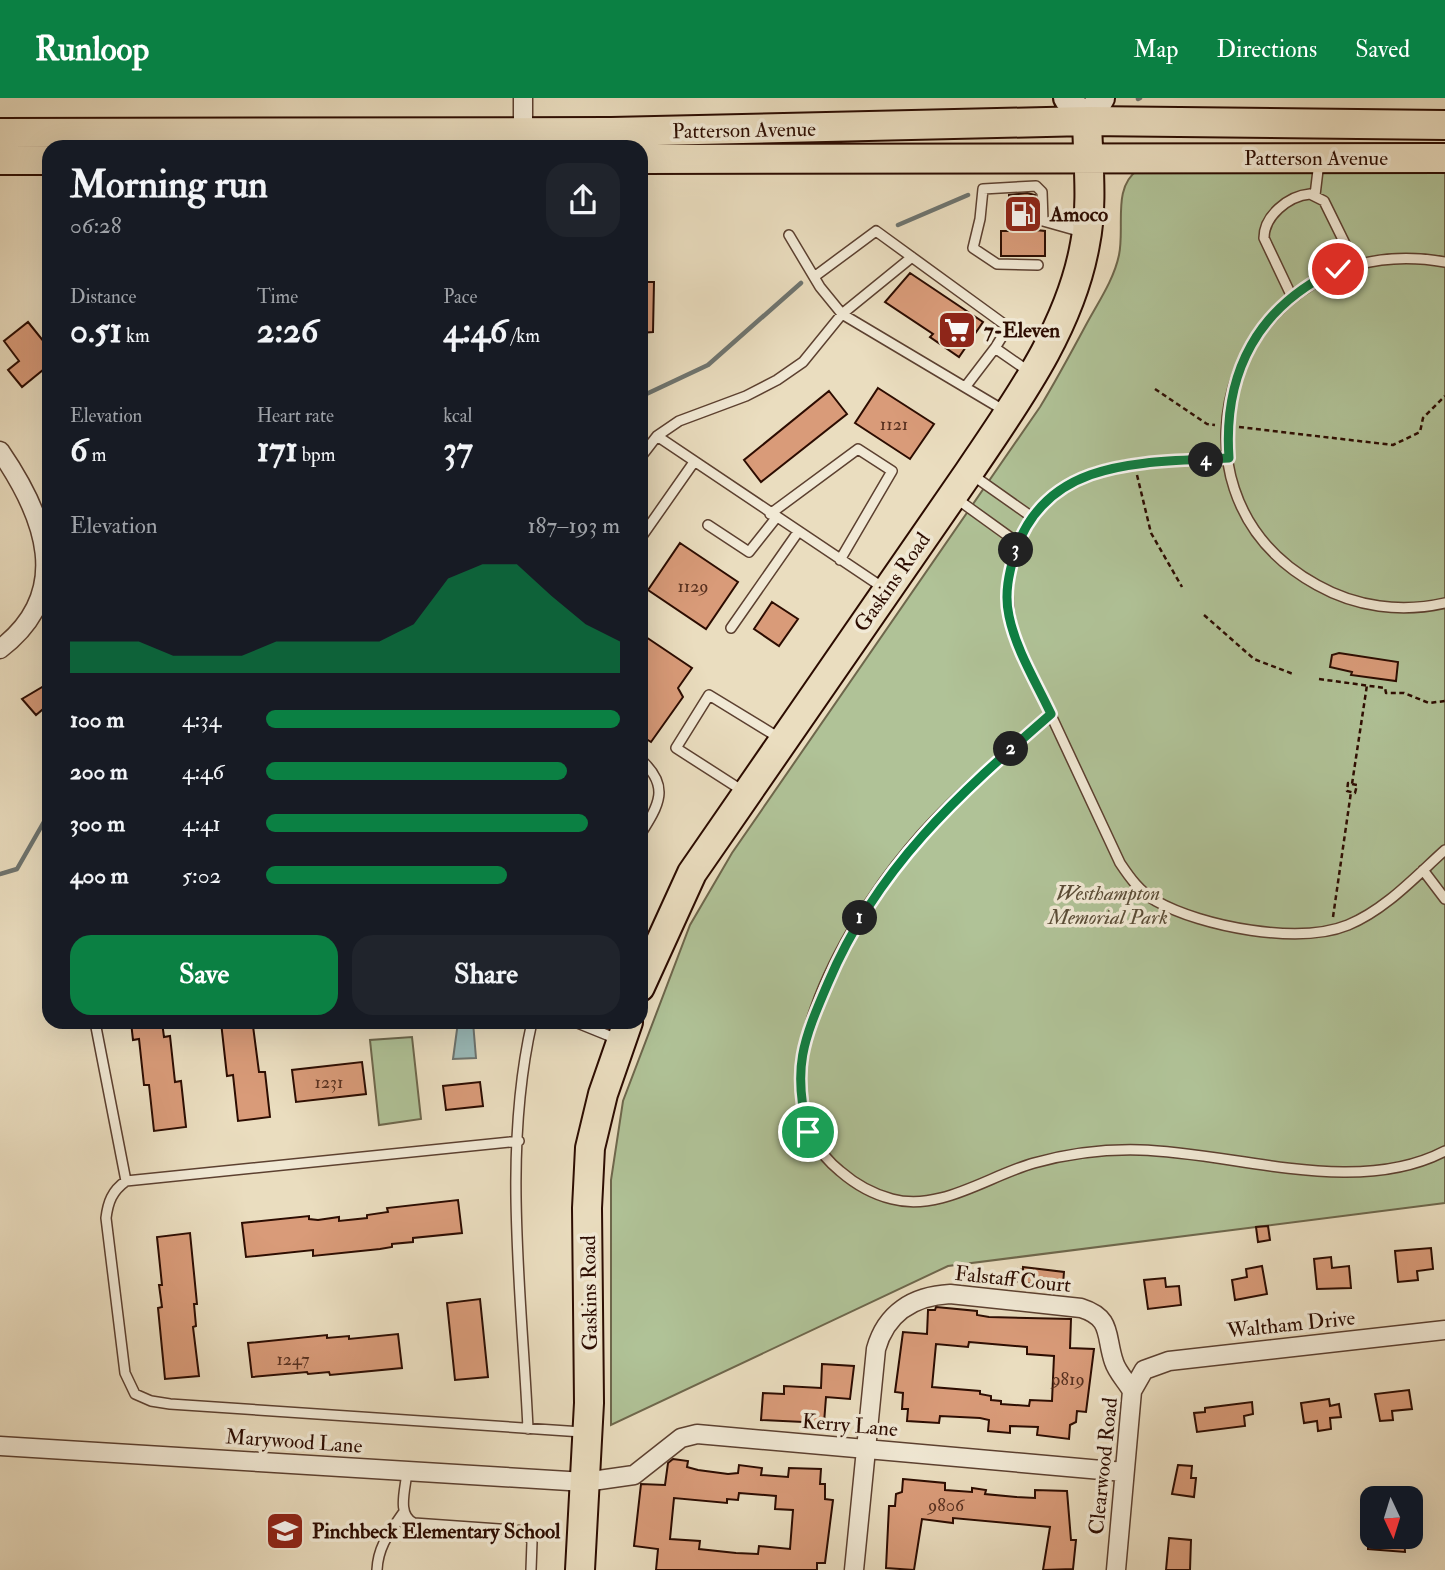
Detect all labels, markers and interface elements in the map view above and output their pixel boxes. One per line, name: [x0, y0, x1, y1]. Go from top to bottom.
text: Runloop: [35, 29, 149, 70]
text: Map: [1133, 34, 1178, 65]
text: Directions: [1216, 34, 1317, 65]
text: Saved: [1355, 34, 1410, 65]
street label: Patterson Avenue: [672, 116, 816, 145]
street label: Patterson Avenue: [1244, 145, 1388, 172]
text: Morning run: [70, 161, 268, 209]
button: share: [546, 163, 620, 237]
fuel station icon: Amoco: [1002, 193, 1044, 235]
place label: Amoco: [1049, 201, 1108, 228]
text: 06:28: [70, 211, 122, 240]
pin: [1308, 239, 1368, 299]
icon: check: [1319, 250, 1357, 288]
text: Distance: [70, 285, 136, 309]
text: Time: [257, 285, 298, 309]
text: Pace: [443, 285, 477, 309]
text: 0.51: [70, 309, 122, 353]
text: 2:26: [257, 309, 318, 353]
text: 4:46: [443, 309, 507, 353]
supermarket icon: 7-Eleven: [936, 309, 978, 351]
place label: 7-Eleven: [984, 317, 1060, 344]
text: km: [122, 324, 150, 348]
text: /km: [507, 324, 540, 348]
text: Elevation: [70, 404, 142, 428]
text: Heart rate: [257, 404, 334, 428]
text: kcal: [443, 404, 472, 428]
house number: 1121: [880, 413, 908, 436]
text: 6: [70, 428, 88, 472]
text: 171: [257, 428, 298, 472]
text: 37: [443, 428, 473, 472]
pin: 4: [1188, 442, 1224, 478]
text: m: [88, 443, 106, 467]
text: bpm: [298, 443, 335, 467]
text: 4: [1200, 447, 1211, 471]
text: Elevation: [70, 511, 158, 540]
text: 187–193 m: [527, 511, 620, 540]
street label: Gaskins Road: [848, 527, 937, 637]
pin: 3: [998, 532, 1034, 568]
text: 3: [1012, 537, 1019, 561]
house number: 1129: [677, 575, 709, 598]
text: 100 m: [70, 705, 124, 734]
text: 4:34: [182, 705, 221, 734]
pin: 2: [993, 732, 1028, 766]
text: 2: [1006, 736, 1015, 760]
text: 200 m: [70, 757, 128, 786]
text: 4:46: [182, 757, 224, 786]
text: 300 m: [70, 809, 125, 838]
text: 4:41: [182, 809, 221, 838]
text: 400 m: [70, 861, 129, 890]
text: 5:02: [182, 861, 221, 890]
park label: Westhampton Memorial Park: [1046, 880, 1168, 931]
pin: 1: [842, 900, 878, 936]
text: 1: [856, 905, 863, 929]
button: Save: [70, 935, 338, 1015]
button: Share: [352, 935, 620, 1015]
house number: 1231: [315, 1071, 343, 1094]
pin: [778, 1102, 838, 1162]
icon: arrive: [789, 1113, 827, 1151]
street label: Gaskins Road: [575, 1234, 604, 1351]
street label: Falstaff Court: [954, 1260, 1073, 1299]
street label: Waltham Drive: [1225, 1304, 1357, 1345]
house number: 1247: [276, 1348, 310, 1371]
house number: 9819: [1049, 1368, 1085, 1391]
street label: Clearwood Road: [1083, 1396, 1124, 1536]
street label: Kerry Lane: [801, 1408, 899, 1443]
street label: Marywood Lane: [225, 1423, 364, 1460]
north arrow: [1360, 1486, 1423, 1549]
map controls: [1360, 1486, 1423, 1549]
house number: 9806: [926, 1494, 965, 1517]
school or university icon: Pinchbeck Elementary School: [264, 1510, 306, 1552]
place label: Pinchbeck Elementary School: [312, 1518, 561, 1545]

